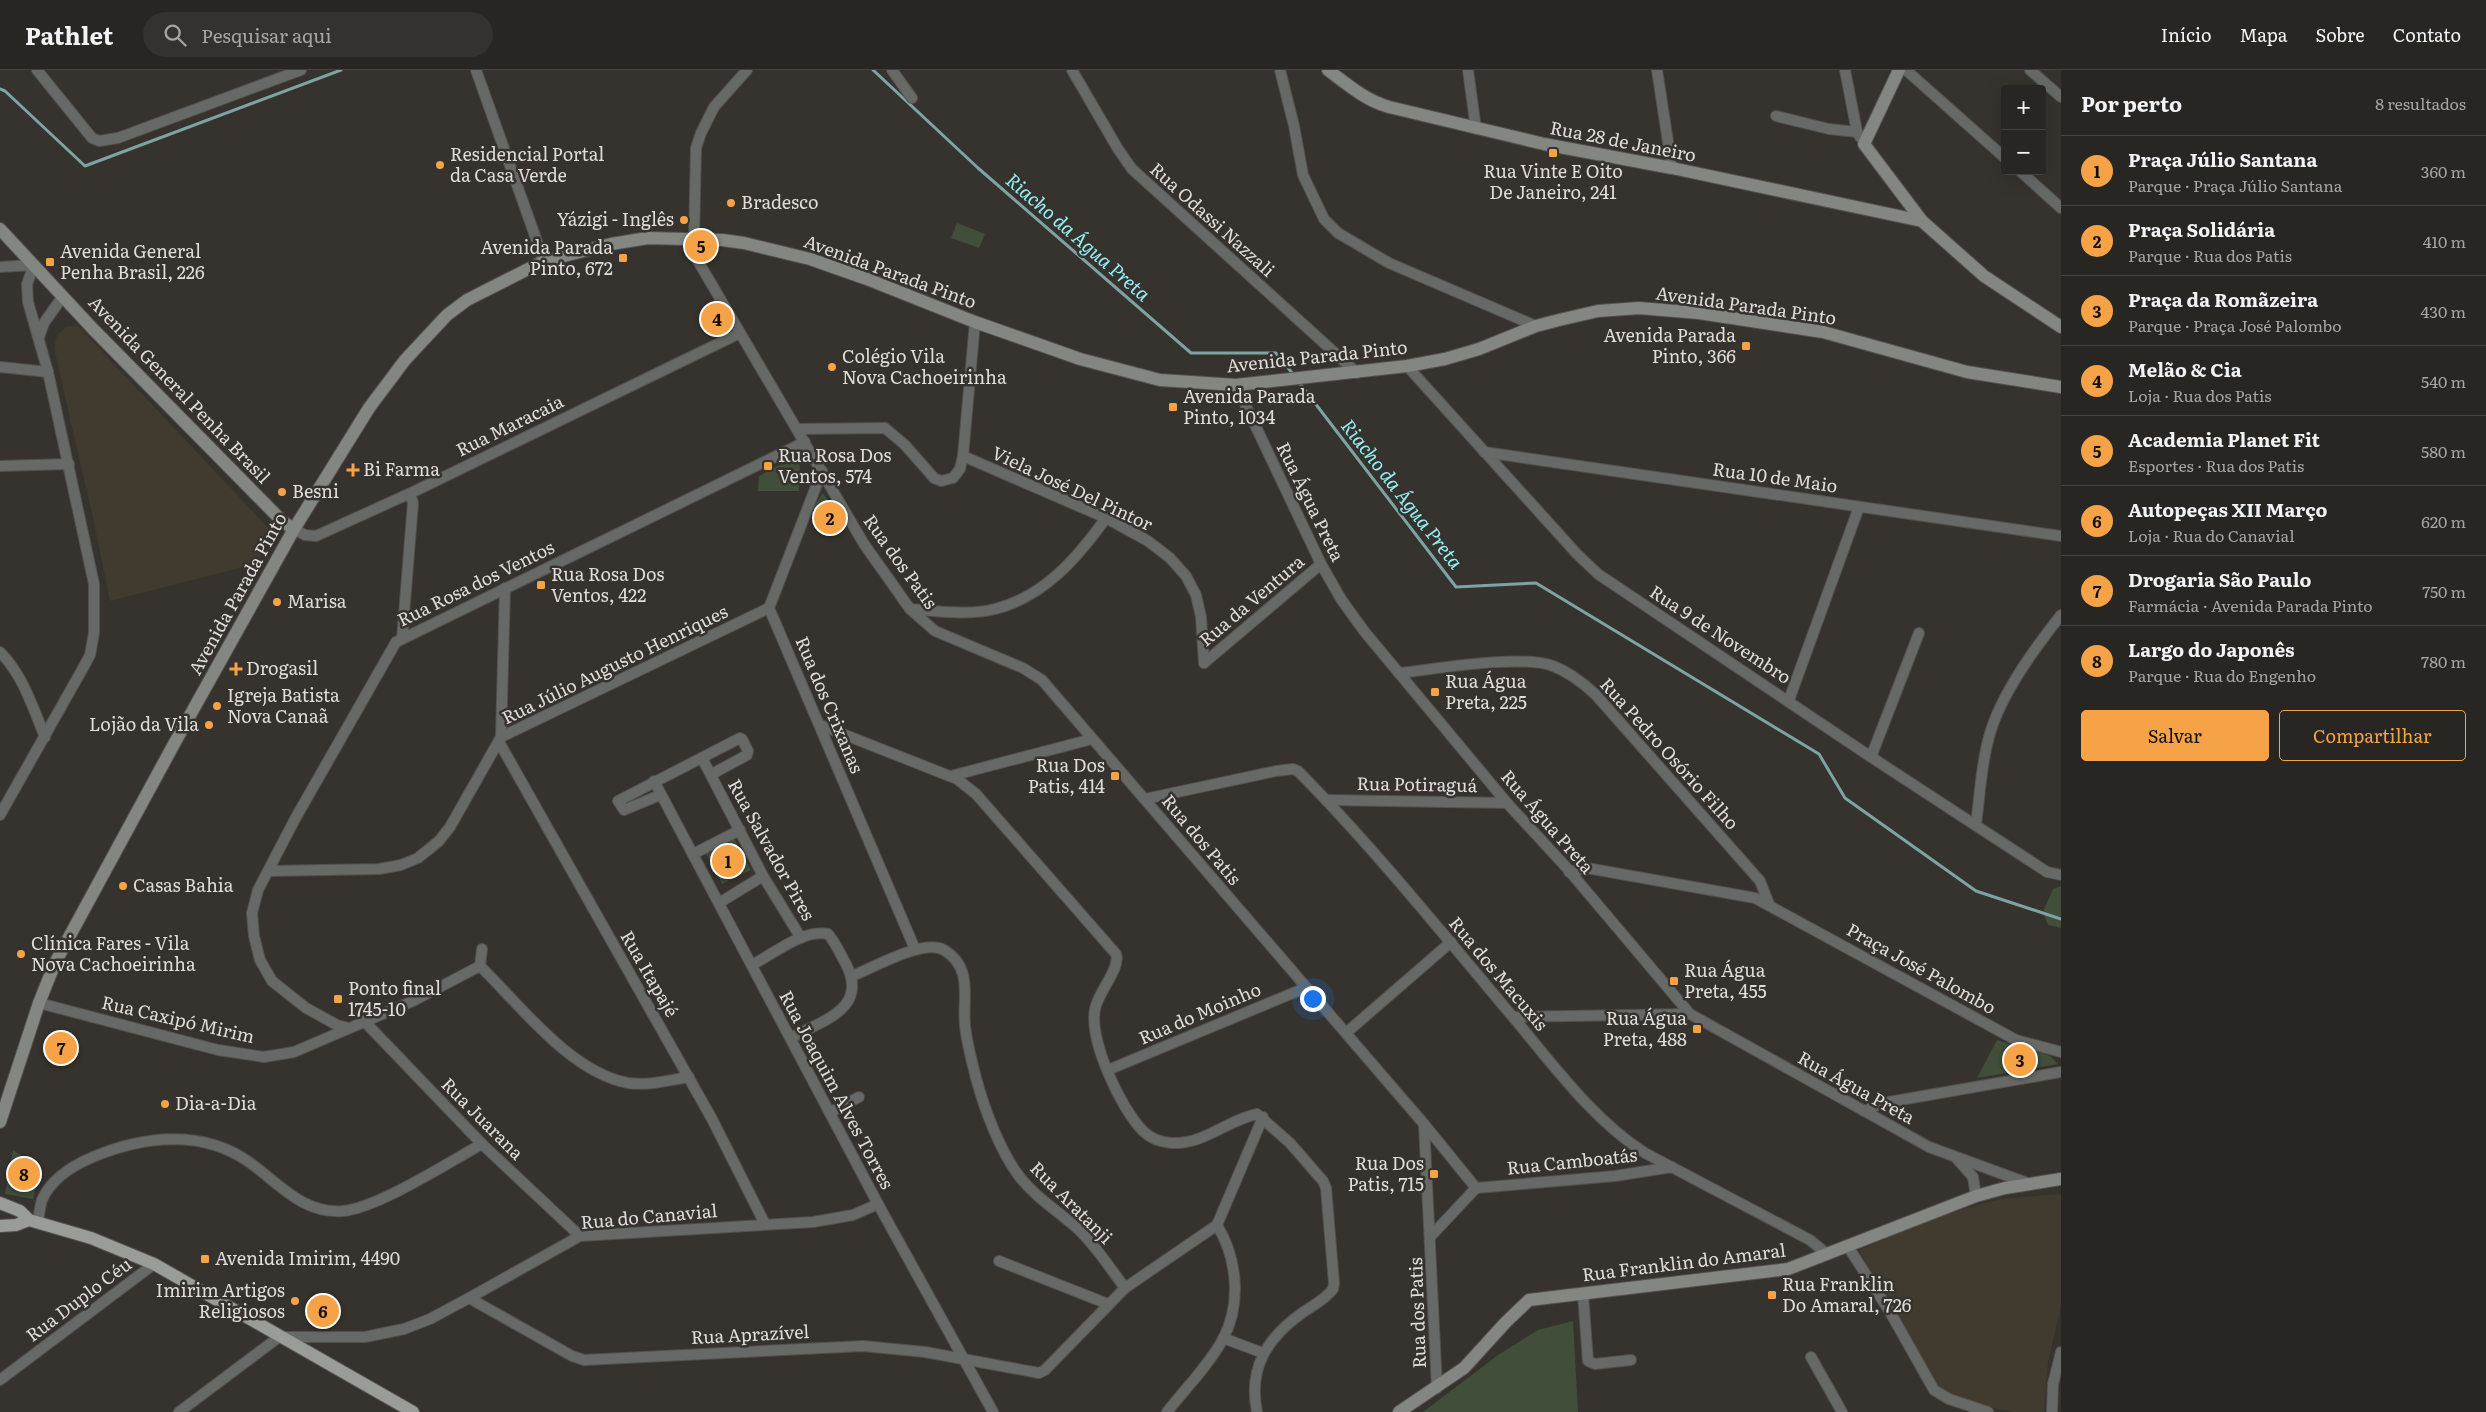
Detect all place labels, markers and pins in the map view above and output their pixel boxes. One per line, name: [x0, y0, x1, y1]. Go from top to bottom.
place label: Residencial Portal da Casa Verde: [450, 140, 604, 188]
marker: Rua Vinte E Oito De Janeiro, 241: [1547, 147, 1559, 159]
place label: Rua Vinte E Oito De Janeiro, 241: [1483, 157, 1623, 205]
marker: Residencial Portal da Casa Verde: [434, 159, 446, 171]
place label: Bradesco: [741, 188, 818, 215]
marker: Bradesco: [725, 197, 737, 209]
place label: Yázigi - Inglês: [557, 205, 674, 232]
marker: Yázigi - Inglês: [678, 214, 690, 226]
pin: 5: [685, 227, 717, 265]
place label: Avenida Parada Pinto, 672: [481, 233, 613, 281]
place label: Avenida General Penha Brasil, 226: [60, 237, 205, 285]
marker: Avenida Parada Pinto, 672: [617, 252, 629, 264]
marker: Avenida General Penha Brasil, 226: [44, 256, 56, 268]
pin: 4: [701, 300, 733, 338]
place label: Avenida Parada Pinto, 366: [1604, 321, 1736, 369]
marker: Avenida Parada Pinto, 366: [1740, 340, 1752, 352]
place label: Colégio Vila Nova Cachoeirinha: [842, 342, 1007, 390]
marker: Colégio Vila Nova Cachoeirinha: [826, 361, 838, 373]
place label: Avenida Parada Pinto, 1034: [1183, 382, 1316, 430]
marker: Avenida Parada Pinto, 1034: [1167, 401, 1179, 413]
place label: Rua Rosa Dos Ventos, 574: [778, 441, 891, 489]
place label: Bi Farma: [363, 455, 440, 482]
marker: Rua Rosa Dos Ventos, 574: [762, 460, 774, 472]
marker: Bi Farma: [347, 464, 359, 476]
place label: Besni: [292, 477, 339, 504]
marker: Besni: [276, 486, 288, 498]
pin: 2: [814, 499, 846, 537]
place label: Rua Rosa Dos Ventos, 422: [551, 560, 664, 608]
marker: Rua Rosa Dos Ventos, 422: [535, 579, 547, 591]
place label: Marisa: [287, 587, 347, 614]
marker: Marisa: [271, 596, 283, 608]
place label: Drogasil: [246, 654, 318, 681]
marker: Drogasil: [230, 663, 242, 675]
place label: Rua Água Preta, 225: [1445, 667, 1527, 715]
place label: Igreja Batista Nova Canaã: [227, 681, 340, 729]
marker: Rua Água Preta, 225: [1429, 686, 1441, 698]
marker: Igreja Batista Nova Canaã: [211, 700, 223, 712]
place label: Lojão da Vila: [89, 710, 199, 737]
marker: Lojão da Vila: [203, 719, 215, 731]
place label: Rua Dos Patis, 414: [1028, 751, 1105, 799]
marker: Rua Dos Patis, 414: [1109, 770, 1121, 782]
pin: 1: [712, 842, 744, 880]
place label: Casas Bahia: [133, 871, 234, 898]
marker: Casas Bahia: [117, 880, 129, 892]
place label: Clínica Fares - Vila Nova Cachoeirinha: [31, 929, 196, 977]
marker: Clínica Fares - Vila Nova Cachoeirinha: [15, 948, 27, 960]
place label: Rua Água Preta, 455: [1684, 956, 1767, 1004]
place label: Ponto final 1745-10: [348, 974, 441, 1022]
marker: Rua Água Preta, 455: [1668, 975, 1680, 987]
marker: Ponto final 1745-10: [332, 993, 344, 1005]
place label: Rua Água Preta, 488: [1603, 1004, 1687, 1052]
marker: Rua Água Preta, 488: [1691, 1023, 1703, 1035]
pin: 7: [45, 1029, 77, 1067]
pin: 3: [2004, 1041, 2036, 1079]
place label: Dia-a-Dia: [175, 1089, 257, 1116]
marker: Dia-a-Dia: [159, 1098, 171, 1110]
place label: Rua Dos Patis, 715: [1348, 1149, 1424, 1197]
pin: 8: [8, 1155, 40, 1193]
marker: Rua Dos Patis, 715: [1428, 1168, 1440, 1180]
place label: Avenida Imirim, 4490: [215, 1244, 400, 1271]
marker: Avenida Imirim, 4490: [199, 1253, 211, 1265]
place label: Rua Franklin Do Amaral, 726: [1782, 1270, 1912, 1318]
place label: Imirim Artigos Religiosos: [156, 1276, 285, 1324]
marker: Rua Franklin Do Amaral, 726: [1766, 1289, 1778, 1301]
pin: 6: [307, 1292, 339, 1330]
marker: Imirim Artigos Religiosos: [289, 1295, 301, 1307]

